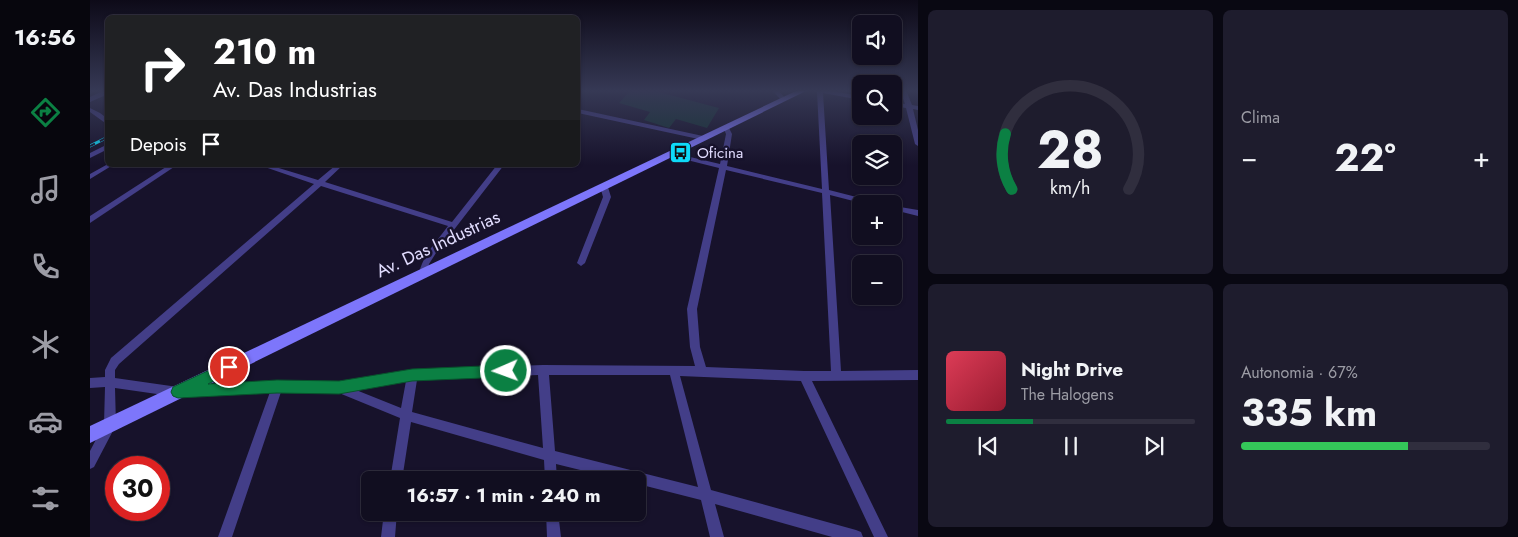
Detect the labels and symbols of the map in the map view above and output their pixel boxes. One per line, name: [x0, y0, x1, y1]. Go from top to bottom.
bus stop icon: Oficina: [669, 141, 693, 165]
place label: Oficina: [697, 142, 743, 164]
street label: Av. Das Industrias: [372, 204, 504, 284]
position arrow: [479, 344, 531, 396]
pin: [208, 346, 250, 388]
speed limit sign: 30: [105, 456, 170, 521]

